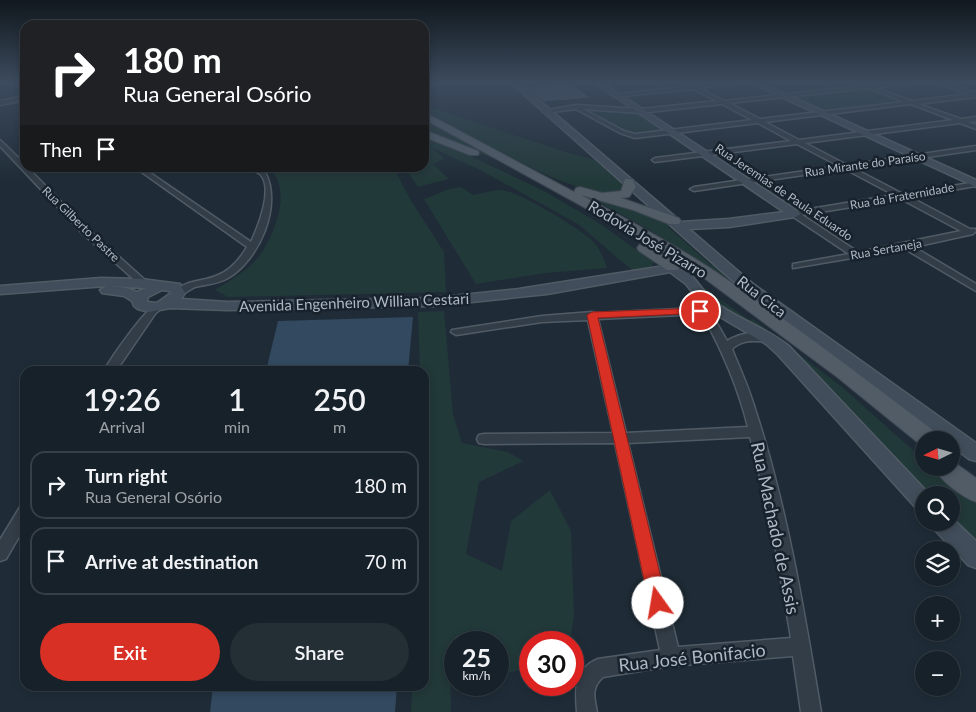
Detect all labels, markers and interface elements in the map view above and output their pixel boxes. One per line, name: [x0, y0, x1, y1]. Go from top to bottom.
text: 180 m: [123, 38, 222, 80]
icon: right: [40, 40, 105, 105]
text: Rua General Osório: [123, 80, 311, 107]
icon: arrive: [92, 135, 120, 163]
text: Then: [40, 138, 82, 161]
street label: Rua Jeremias de Paula Eduardo: [712, 140, 856, 244]
street label: Rua Mirante do Paraíso: [803, 148, 927, 180]
street label: Rua da Fraternidade: [849, 179, 955, 213]
street label: Rua Gilberto Pastre: [39, 183, 123, 265]
street label: Rodovia José Pizarro: [585, 197, 711, 281]
street label: Rua Sertaneja: [849, 235, 923, 263]
street label: Rua Cica: [734, 271, 790, 321]
street label: Avenida Engenheiro Willian Cestari: [239, 289, 469, 315]
pin: [679, 290, 721, 332]
icon: arrive: [686, 297, 714, 325]
text: 19:26: [83, 381, 161, 417]
text: 1: [228, 381, 246, 417]
text: 250: [313, 381, 366, 417]
text: Arrival: [99, 417, 145, 436]
text: min: [224, 417, 250, 436]
text: m: [333, 417, 346, 436]
north arrow: [915, 431, 960, 476]
map controls: [915, 431, 960, 696]
street label: Rua Machado de Assis: [747, 440, 805, 616]
text: Turn right: [85, 464, 167, 487]
icon: right: [42, 471, 70, 499]
text: 180 m: [353, 474, 407, 497]
button: search: [915, 486, 960, 531]
text: Rua General Osório: [85, 487, 222, 506]
button: layers: [915, 541, 960, 586]
icon: arrive: [42, 547, 70, 575]
text: Arrive at destination: [85, 550, 258, 573]
text: 70 m: [364, 550, 407, 573]
position arrow: [631, 576, 683, 628]
button: +: [915, 596, 960, 641]
button: Exit: [40, 623, 220, 681]
button: Share: [230, 623, 409, 681]
speed limit sign: 30: [519, 631, 584, 696]
street label: Rua José Bonifacio: [617, 638, 767, 676]
text: 25: [462, 642, 491, 672]
button: −: [915, 651, 960, 696]
text: km/h: [462, 668, 491, 683]

